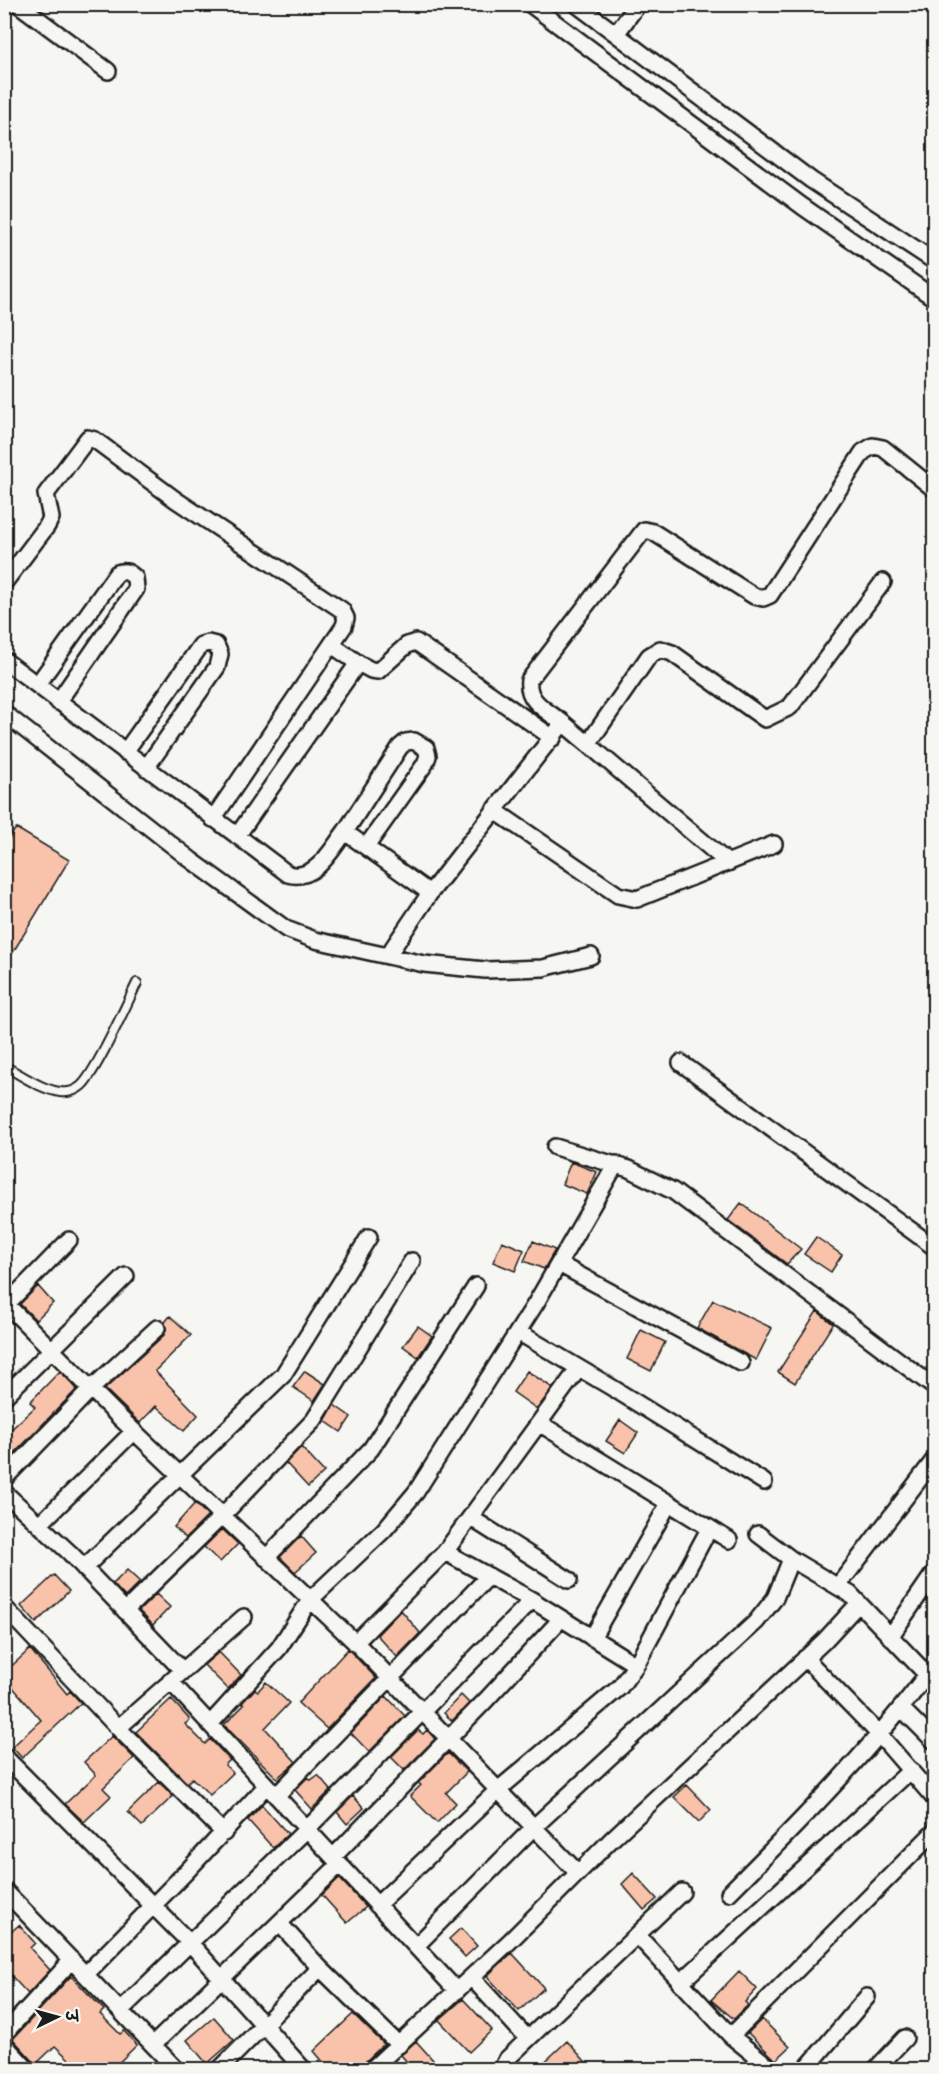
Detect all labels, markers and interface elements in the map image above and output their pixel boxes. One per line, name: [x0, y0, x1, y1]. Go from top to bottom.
north arrow: [27, 1987, 87, 2047]
text: उ: [60, 2008, 81, 2023]

